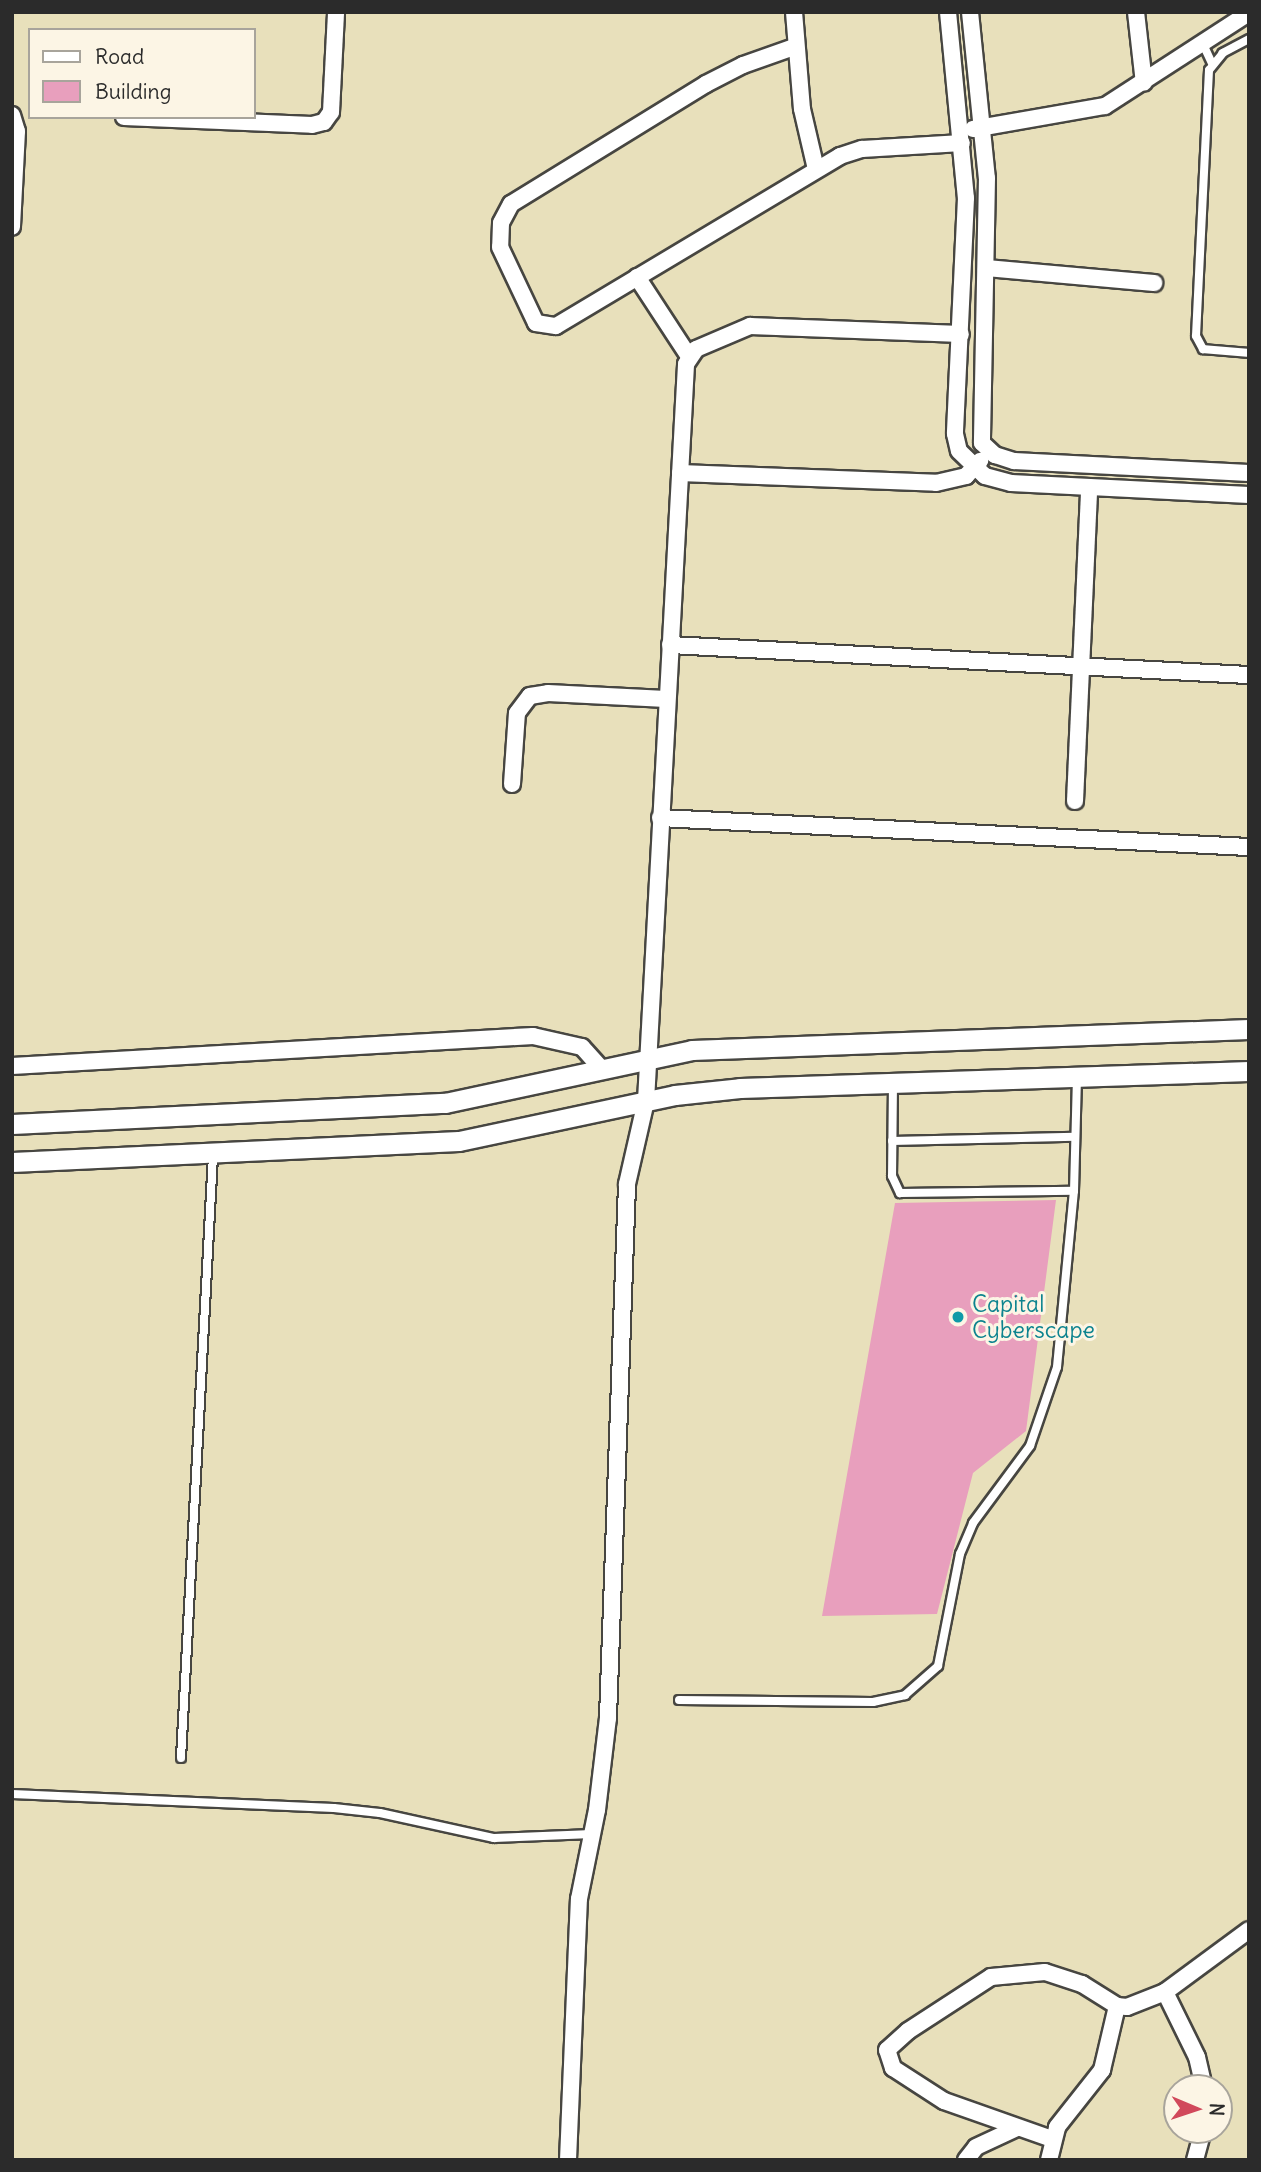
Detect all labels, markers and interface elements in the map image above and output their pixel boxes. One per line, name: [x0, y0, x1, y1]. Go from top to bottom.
legend: [28, 28, 256, 119]
text: Road: [95, 43, 144, 70]
text: Building: [95, 78, 171, 105]
place label: Capital Cyberscape: [972, 1290, 1095, 1344]
marker: Capital Cyberscape: [950, 1309, 966, 1325]
north arrow: [1163, 2074, 1233, 2144]
text: N: [1205, 2103, 1229, 2117]

